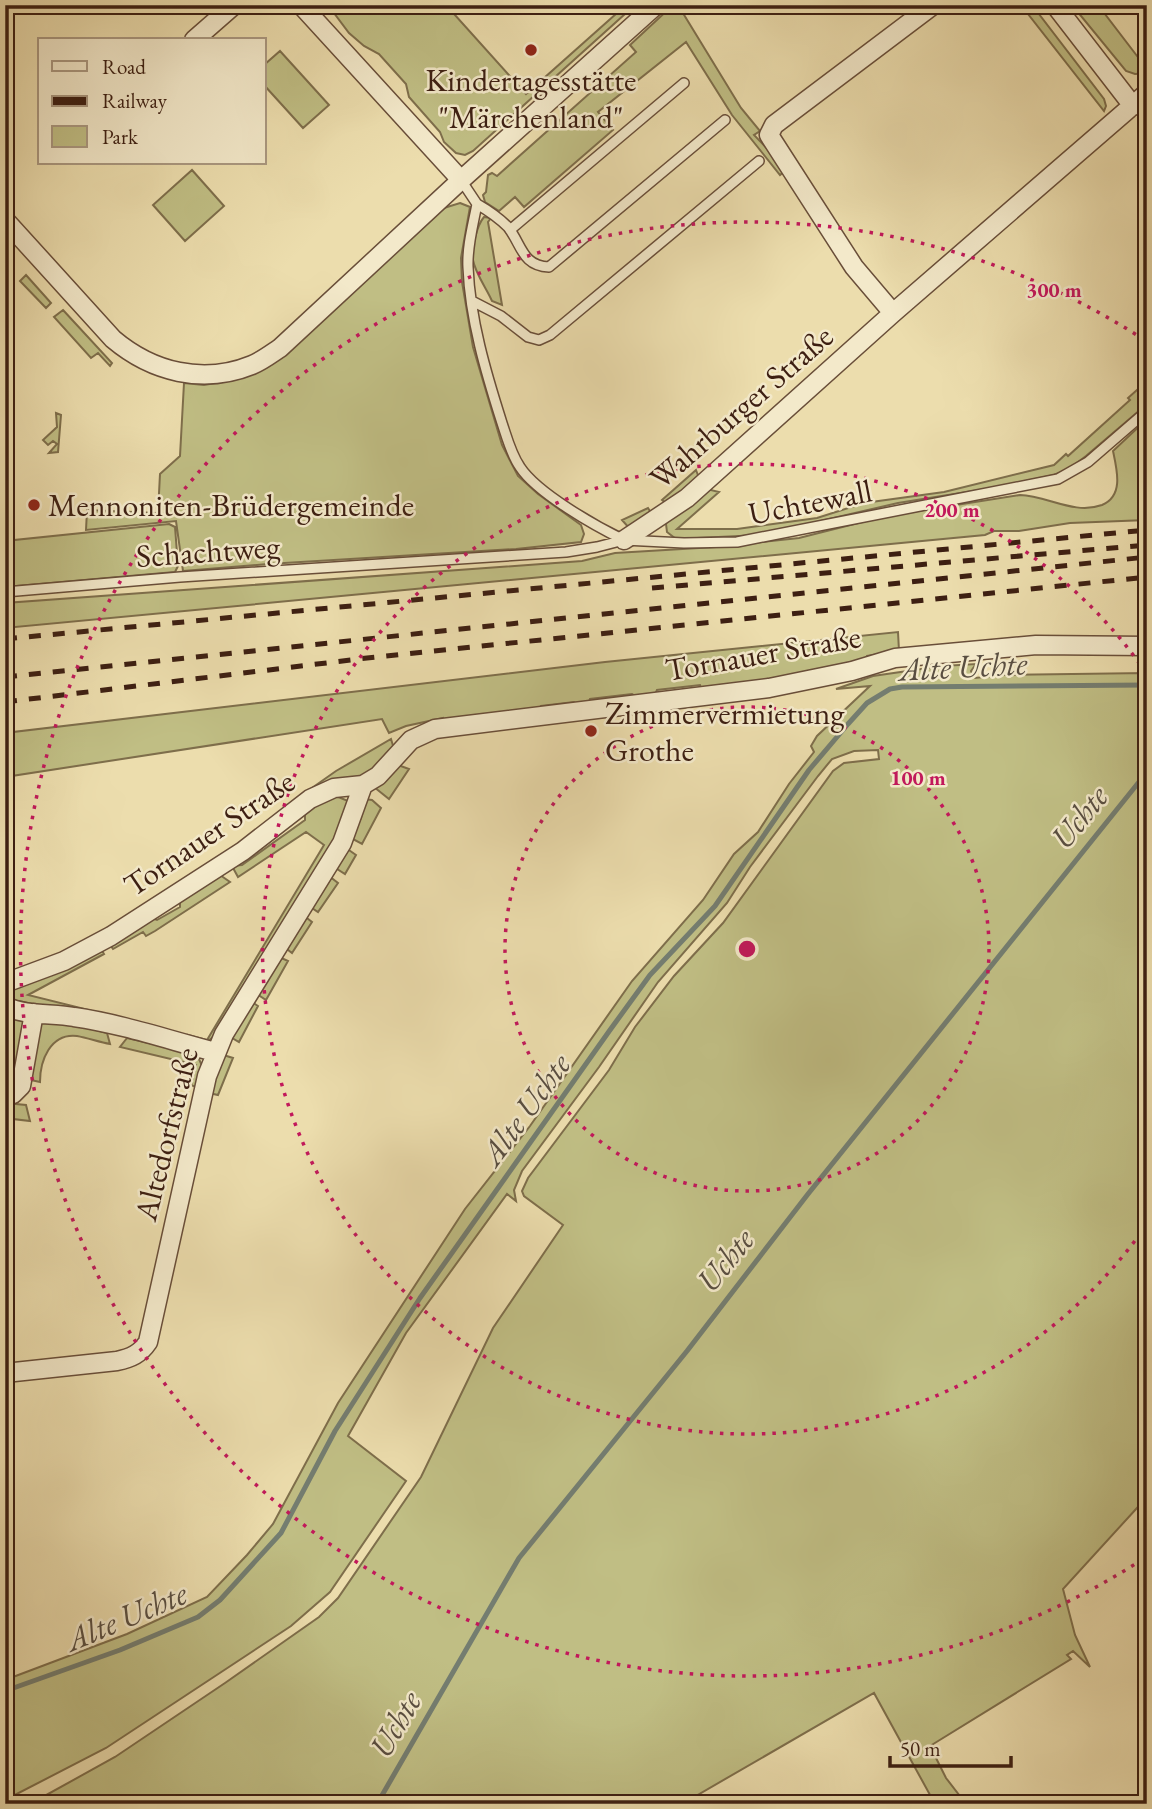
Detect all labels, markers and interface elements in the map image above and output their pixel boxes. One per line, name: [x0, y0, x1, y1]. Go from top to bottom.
legend: [38, 38, 266, 164]
marker: Kindertagesstätte "Märchenland": [523, 42, 539, 58]
text: Road: [102, 53, 146, 80]
place label: Kindertagesstätte "Märchenland": [425, 59, 637, 138]
text: Railway: [102, 87, 168, 114]
text: Park: [102, 123, 139, 150]
text: 300 m: [1026, 276, 1082, 303]
street label: Wahrburger Straße: [640, 316, 842, 498]
street label: Uchtewall: [745, 469, 876, 535]
place label: Mennoniten-Brüdergemeinde: [48, 484, 414, 526]
text: 200 m: [924, 496, 980, 523]
marker: Mennoniten-Brüdergemeinde: [26, 497, 42, 513]
street label: Schachtweg: [135, 525, 282, 577]
street label: Tornauer Straße: [662, 615, 864, 691]
water label: Alte Uchte: [895, 641, 1029, 691]
place label: Zimmervermietung Grothe: [605, 692, 846, 771]
marker: Zimmervermietung Grothe: [583, 723, 599, 739]
street label: Tornauer Straße: [115, 760, 303, 906]
text: 100 m: [890, 764, 946, 791]
water label: Uchte: [1040, 776, 1118, 858]
centre of rings: [735, 937, 759, 961]
street label: Altedorfstraße: [124, 1043, 208, 1226]
water label: Alte Uchte: [468, 1044, 581, 1176]
water label: Uchte: [686, 1219, 764, 1301]
water label: Alte Uchte: [56, 1571, 194, 1662]
water label: Uchte: [359, 1682, 431, 1765]
scale bar: [890, 1725, 1010, 1769]
text: 50 m: [900, 1735, 941, 1762]

